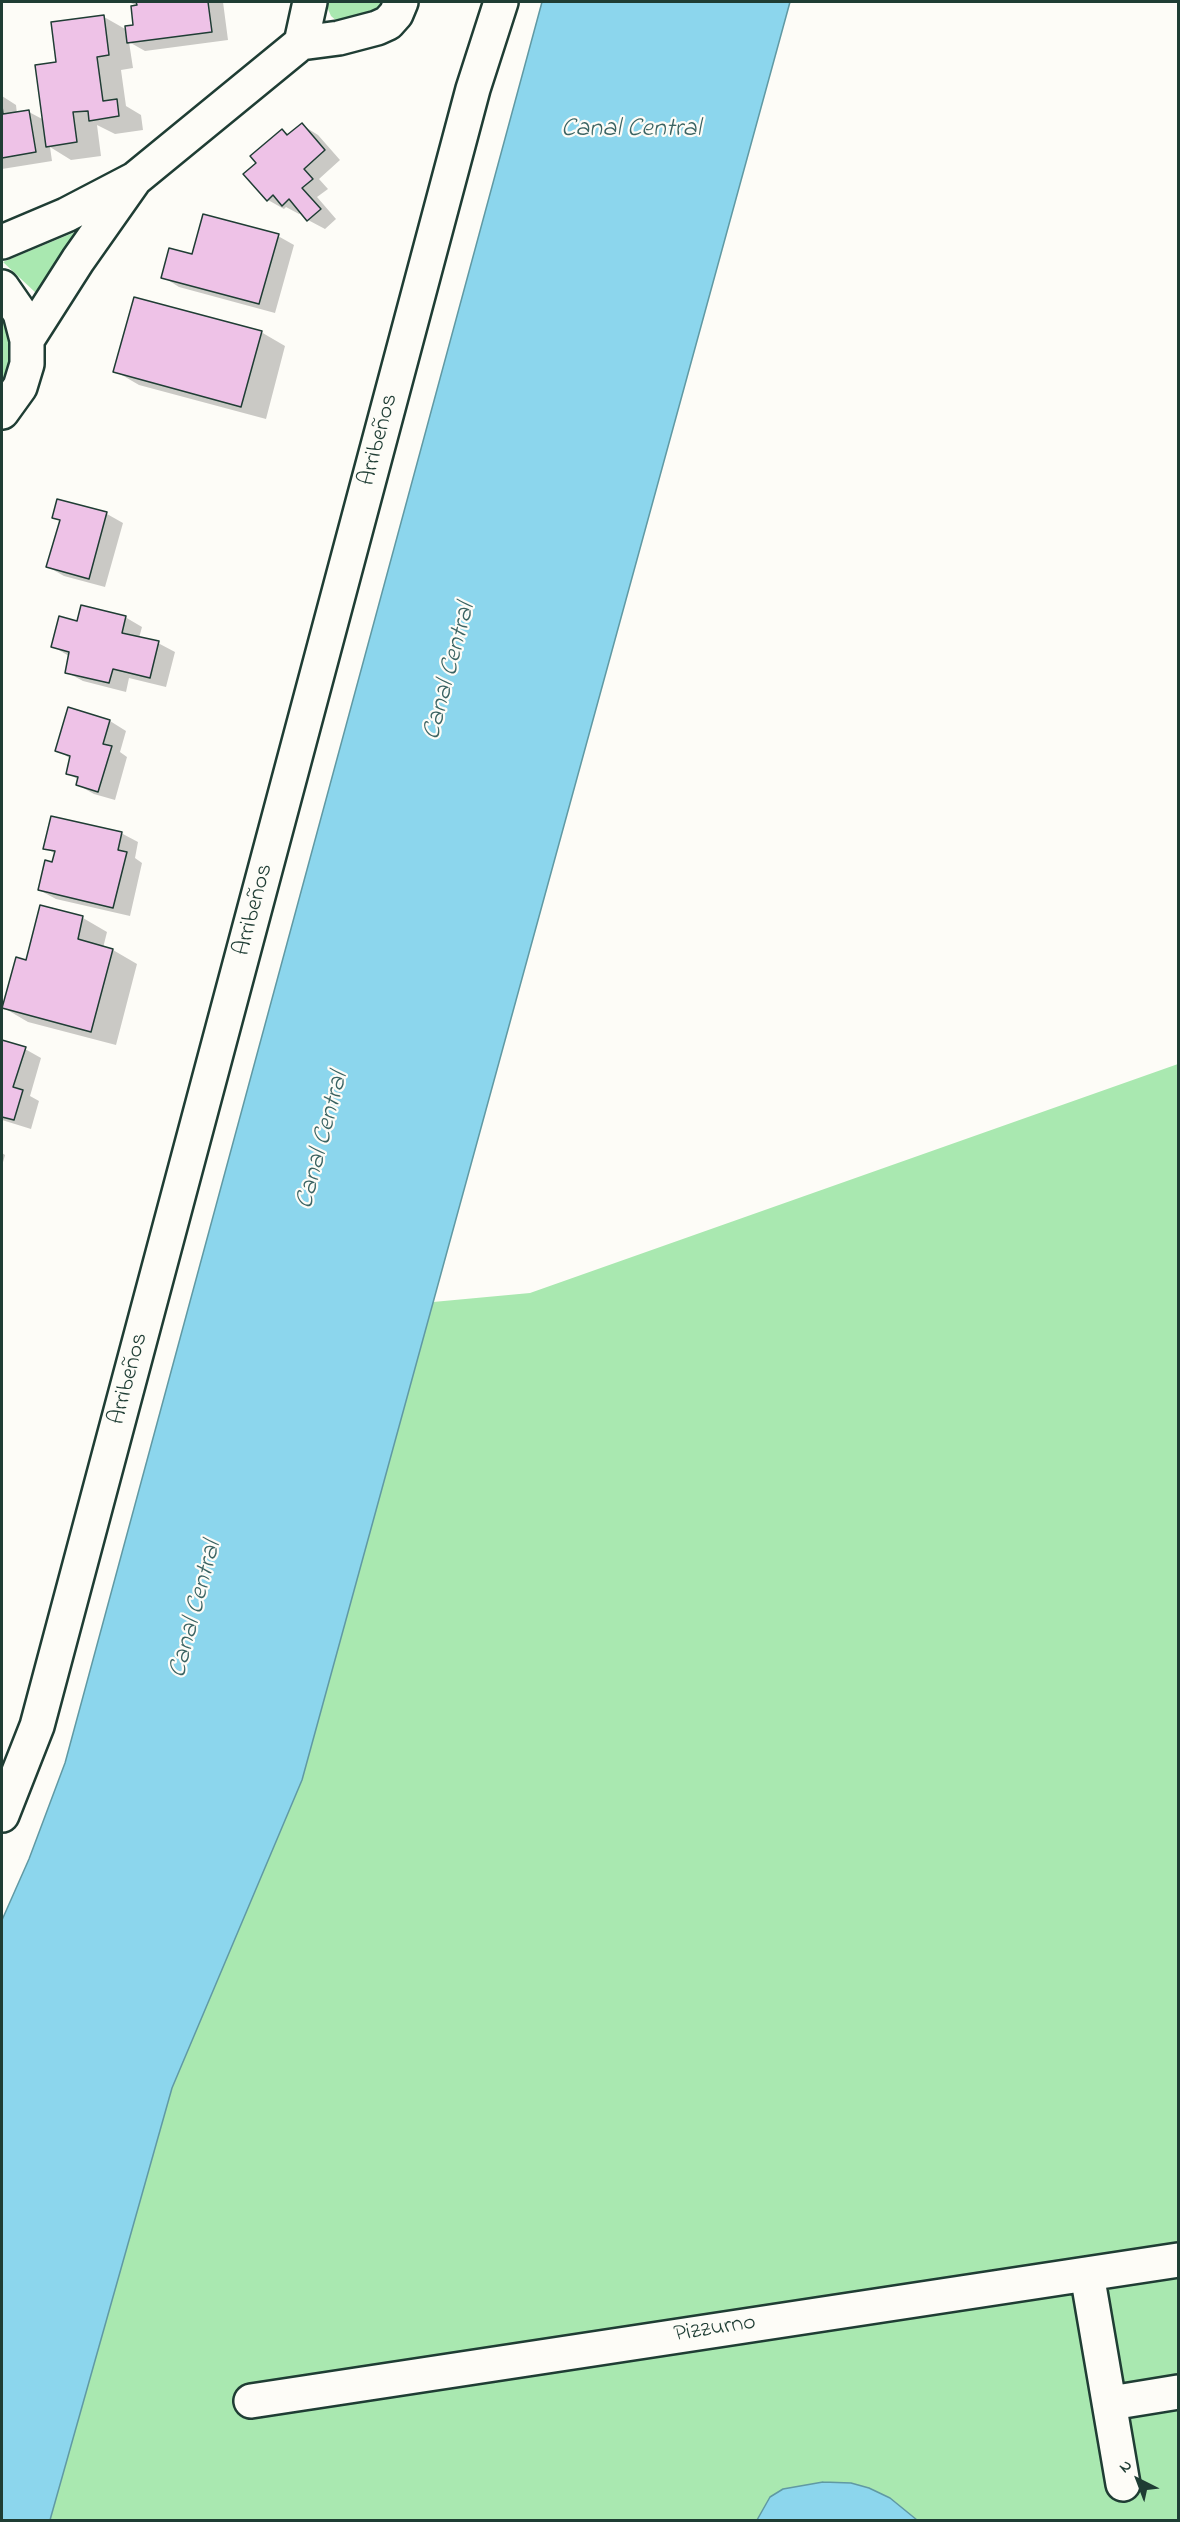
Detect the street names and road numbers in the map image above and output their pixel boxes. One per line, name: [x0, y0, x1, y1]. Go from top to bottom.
street label: Arribeños: [354, 391, 406, 489]
street label: Arribeños: [229, 861, 281, 959]
street label: Arribeños: [104, 1330, 156, 1428]
street label: Pizzurno: [672, 2309, 758, 2351]

